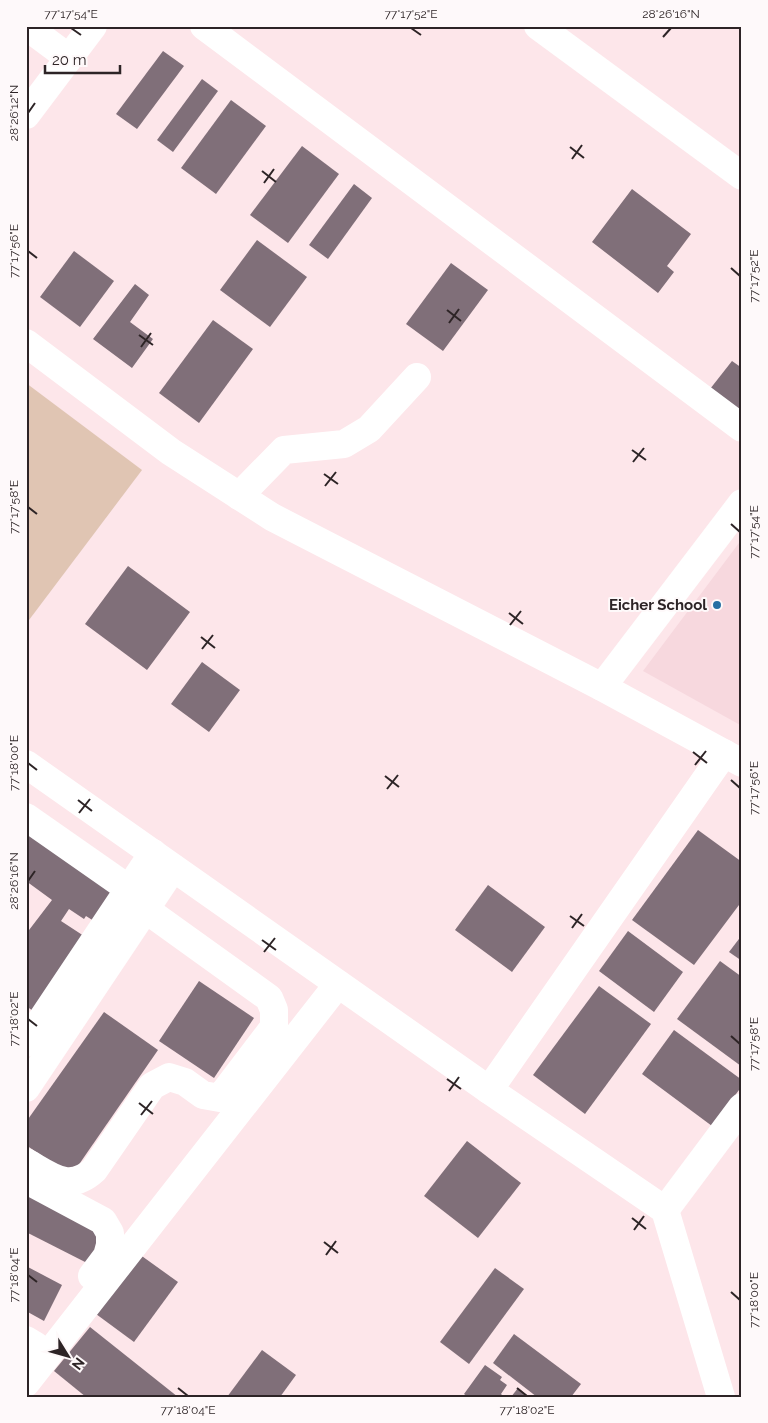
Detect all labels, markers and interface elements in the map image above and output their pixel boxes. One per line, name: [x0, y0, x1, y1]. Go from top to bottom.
text: 77°17'54"E: [44, 7, 98, 21]
text: 77°17'52"E: [384, 7, 438, 21]
text: 28°26'16"N: [642, 7, 700, 21]
scale bar: [45, 42, 120, 74]
text: 20 m: [52, 51, 87, 69]
text: 28°26'12"N: [7, 85, 21, 141]
text: 77°17'56"E: [7, 224, 21, 278]
text: 77°17'52"E: [747, 249, 761, 303]
text: 77°17'58"E: [7, 480, 21, 534]
text: 77°17'54"E: [747, 505, 761, 559]
place label: Eicher School: [609, 596, 707, 614]
marker: Eicher School: [711, 599, 723, 611]
text: 77°18'00"E: [7, 735, 21, 791]
text: 77°17'56"E: [747, 761, 761, 815]
text: 28°26'16"N: [7, 852, 21, 910]
text: 77°18'02"E: [7, 992, 21, 1046]
text: 77°17'58"E: [747, 1017, 761, 1071]
text: 77°18'04"E: [7, 1247, 21, 1303]
text: 77°18'00"E: [747, 1272, 761, 1328]
north arrow: [42, 1330, 92, 1380]
text: N: [69, 1355, 88, 1373]
text: 77°18'04"E: [160, 1403, 216, 1417]
text: 77°18'02"E: [500, 1403, 554, 1417]

